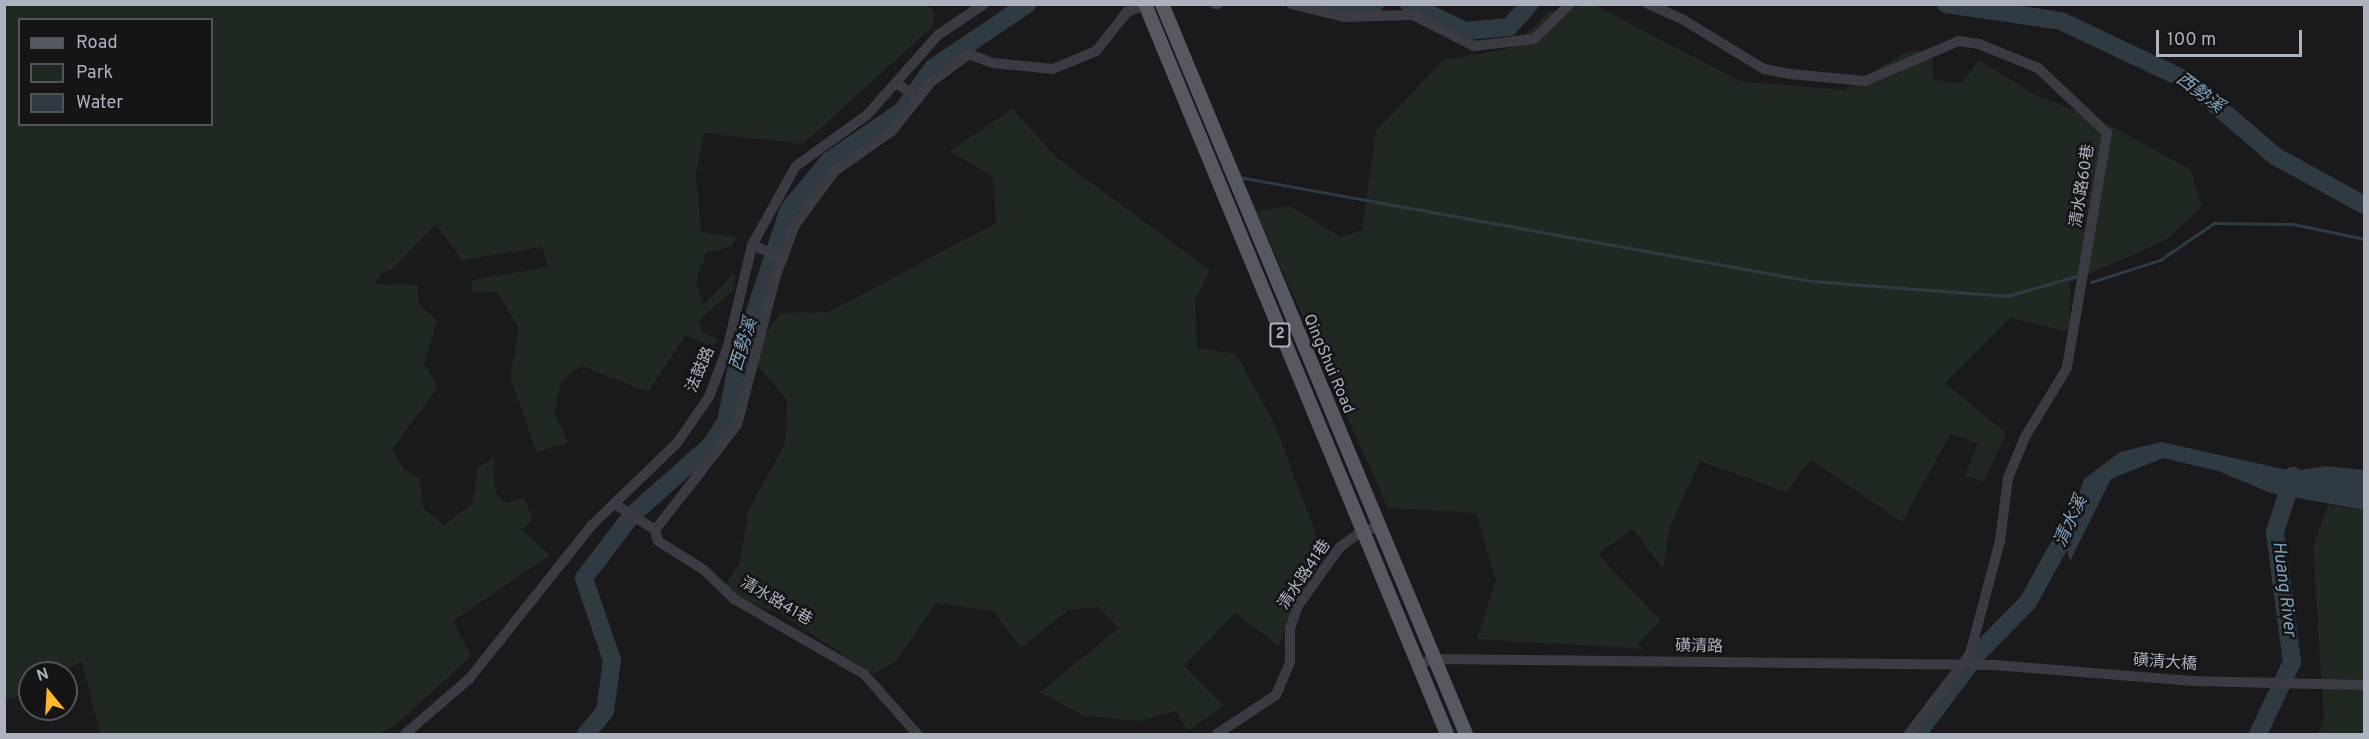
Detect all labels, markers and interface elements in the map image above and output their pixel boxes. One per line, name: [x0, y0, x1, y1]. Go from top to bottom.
legend: [18, 18, 213, 126]
scale bar: [2159, 18, 2304, 56]
text: 100 m: [2167, 29, 2216, 52]
text: Road: [76, 32, 118, 55]
text: Park: [76, 62, 113, 85]
water label: 西勢溪: [2171, 69, 2227, 119]
text: Water: [76, 92, 123, 115]
street label: 清水路60巷: [2067, 143, 2099, 229]
street label: QingShui Road: [1298, 311, 1358, 417]
water label: 西勢溪: [727, 316, 763, 374]
road number: 2: [1268, 323, 1292, 347]
street label: 法鼓路: [683, 344, 719, 396]
water label: 清水溪: [2051, 493, 2093, 551]
street label: 清水路41巷: [1275, 537, 1335, 613]
water label: Huang River: [2266, 540, 2300, 638]
street label: 清水路41巷: [737, 574, 815, 630]
street label: 磺清路: [1675, 637, 1723, 657]
street label: 磺清大橋: [2132, 651, 2198, 675]
north arrow: [18, 661, 78, 721]
text: N: [34, 664, 52, 687]

